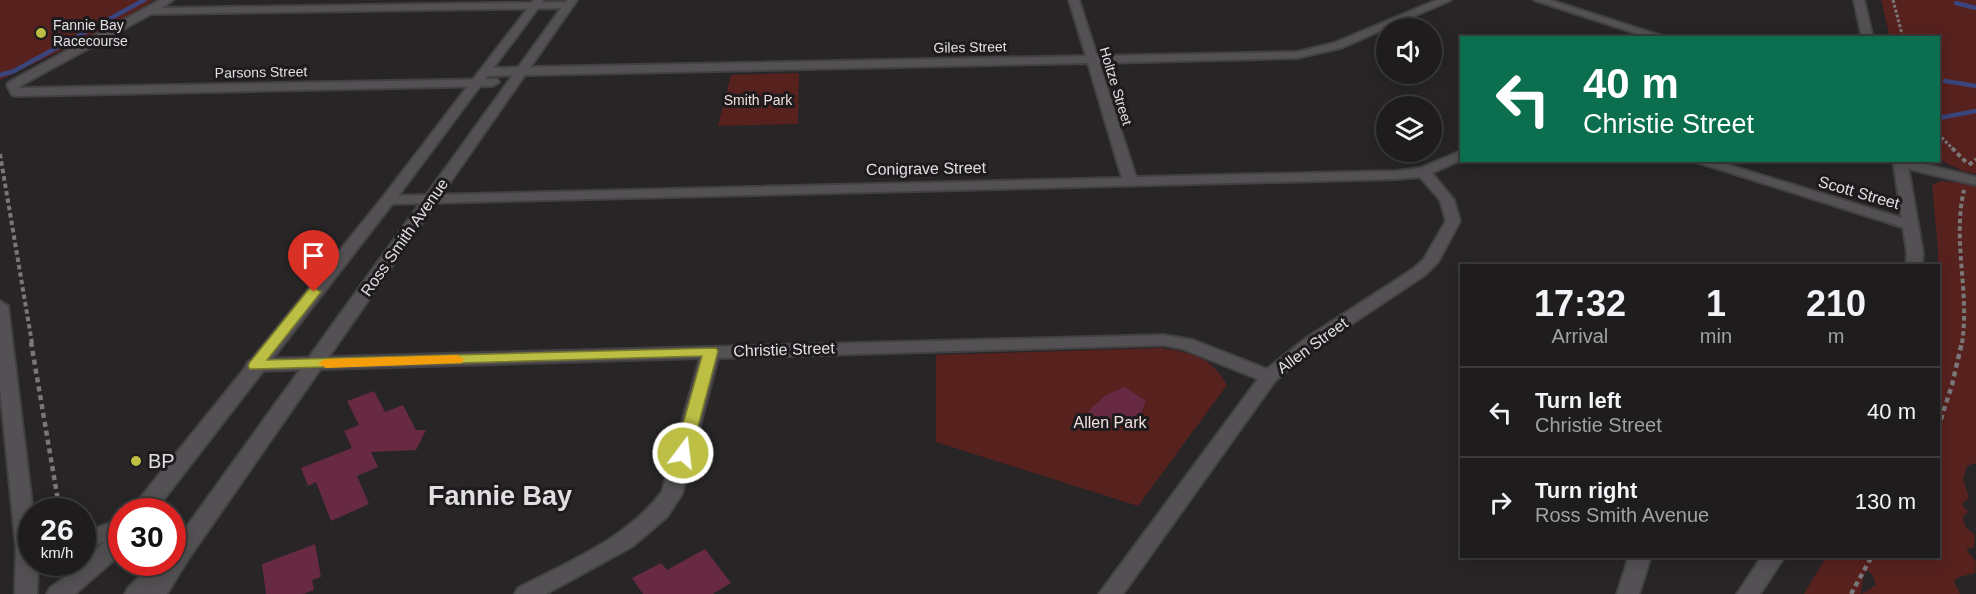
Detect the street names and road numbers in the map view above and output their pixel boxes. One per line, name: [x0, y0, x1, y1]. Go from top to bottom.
street label: Giles Street: [933, 38, 1007, 56]
street label: Holtze Street: [1097, 45, 1136, 127]
street label: Parsons Street: [215, 63, 308, 81]
street label: Conigrave Street: [866, 159, 987, 178]
street label: Scott Street: [1816, 173, 1902, 212]
street label: Ross Smith Avenue: [357, 175, 451, 299]
street label: Allen Street: [1274, 314, 1351, 377]
street label: Christie Street: [733, 339, 836, 360]

